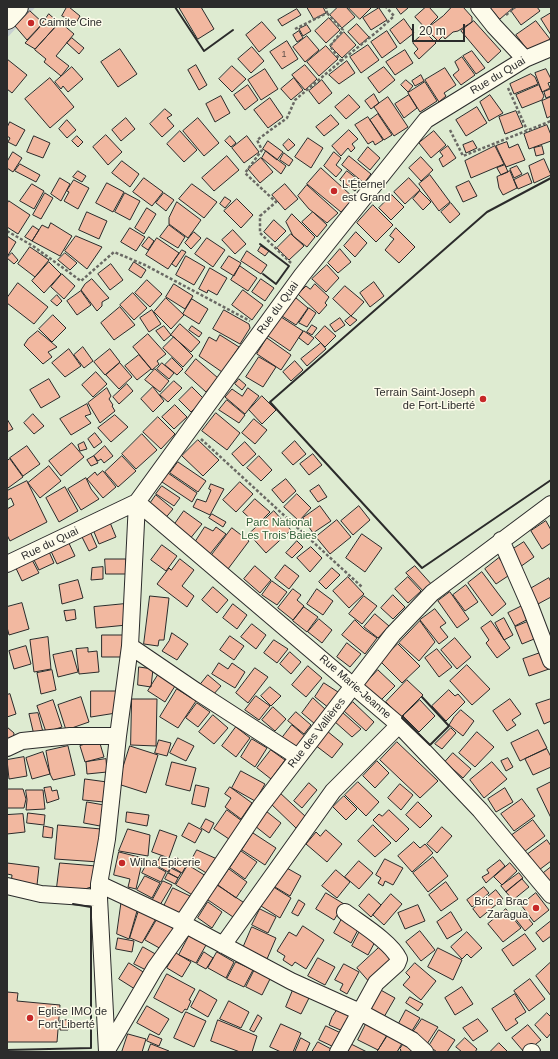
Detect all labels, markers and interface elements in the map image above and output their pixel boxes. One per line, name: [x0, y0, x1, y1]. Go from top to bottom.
place label: Caimite Cine: [39, 16, 102, 30]
scale bar: [414, 16, 467, 42]
marker: Caimite Cine: [26, 18, 36, 28]
text: 20 m: [419, 24, 446, 38]
house number: 1: [281, 50, 287, 60]
street label: Rue du Quai: [468, 54, 528, 98]
place label: L'Éternel est Grand: [342, 178, 390, 204]
marker: L'Éternel est Grand: [329, 186, 339, 196]
street label: Rue du Quai: [255, 279, 301, 337]
place label: Terrain Saint-Joseph de Fort-Liberté: [374, 386, 475, 412]
marker: Terrain Saint-Joseph de Fort-Liberté: [478, 394, 488, 404]
park label: Parc National Les Trois Baies: [241, 516, 317, 542]
street label: Rue du Quai: [19, 525, 81, 563]
street label: Rue Marie-Jeanne: [317, 652, 393, 722]
street label: Rue des Vallières: [286, 695, 348, 771]
place label: Wilna Epicerie: [130, 856, 200, 870]
marker: Wilna Epicerie: [117, 858, 127, 868]
place label: Bric a Brac Zaragua: [474, 895, 528, 921]
marker: Bric a Brac Zaragua: [531, 903, 541, 913]
place label: Eglise IMO de Fort-Liberté: [38, 1005, 107, 1031]
marker: Eglise IMO de Fort-Liberté: [25, 1013, 35, 1023]

